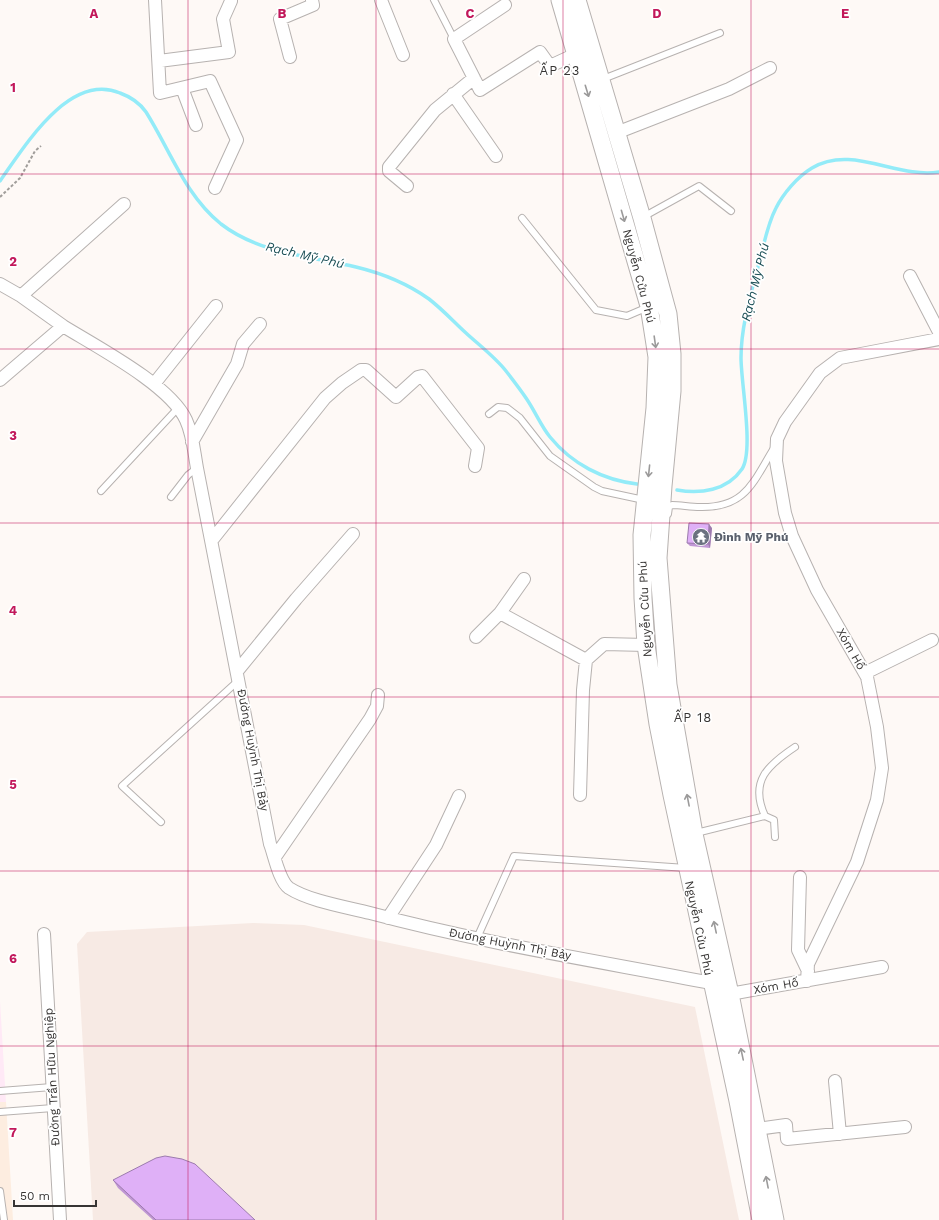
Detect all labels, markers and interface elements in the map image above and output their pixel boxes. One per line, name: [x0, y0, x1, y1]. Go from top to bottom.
text: A: [90, 6, 99, 21]
text: B: [278, 6, 287, 21]
text: C: [466, 6, 475, 21]
text: D: [652, 6, 662, 21]
text: E: [841, 6, 849, 21]
district label: ẤP 23: [540, 61, 580, 78]
text: 1: [10, 80, 16, 95]
one-way arrow: [584, 84, 591, 97]
one-way arrow: [620, 209, 627, 222]
street label: Nguyễn Cửu Phú: [620, 228, 658, 324]
water label: Rạch Mỹ Phú: [264, 239, 346, 271]
water label: Rạch Mỹ Phú: [738, 241, 772, 323]
text: 2: [9, 254, 17, 269]
one-way arrow: [651, 335, 659, 348]
text: 3: [9, 428, 17, 443]
one-way arrow: [645, 464, 652, 477]
temple icon: Đình Mỹ Phú: [691, 527, 711, 547]
place label: Đình Mỹ Phú: [714, 530, 788, 544]
street label: Nguyễn Cửu Phú: [635, 561, 655, 657]
text: 4: [9, 603, 18, 618]
street label: Xóm Hố: [834, 626, 868, 672]
street label: Đường Huỳnh Thị Bảy: [234, 688, 272, 813]
district label: ẤP 18: [674, 708, 712, 725]
text: 5: [9, 777, 17, 792]
one-way arrow: [683, 794, 691, 807]
street label: Nguyễn Cửu Phú: [682, 879, 716, 977]
one-way arrow: [711, 921, 719, 934]
street label: Đường Huỳnh Thị Bảy: [448, 925, 573, 963]
text: 6: [9, 951, 17, 966]
street label: Xóm Hố: [752, 975, 800, 997]
street label: Đường Trần Hữu Nghiệp: [41, 1008, 63, 1146]
one-way arrow: [738, 1048, 746, 1061]
text: 7: [9, 1125, 17, 1140]
one-way arrow: [763, 1176, 771, 1189]
scale bar: [14, 1182, 96, 1208]
text: 50 m: [20, 1189, 50, 1203]

